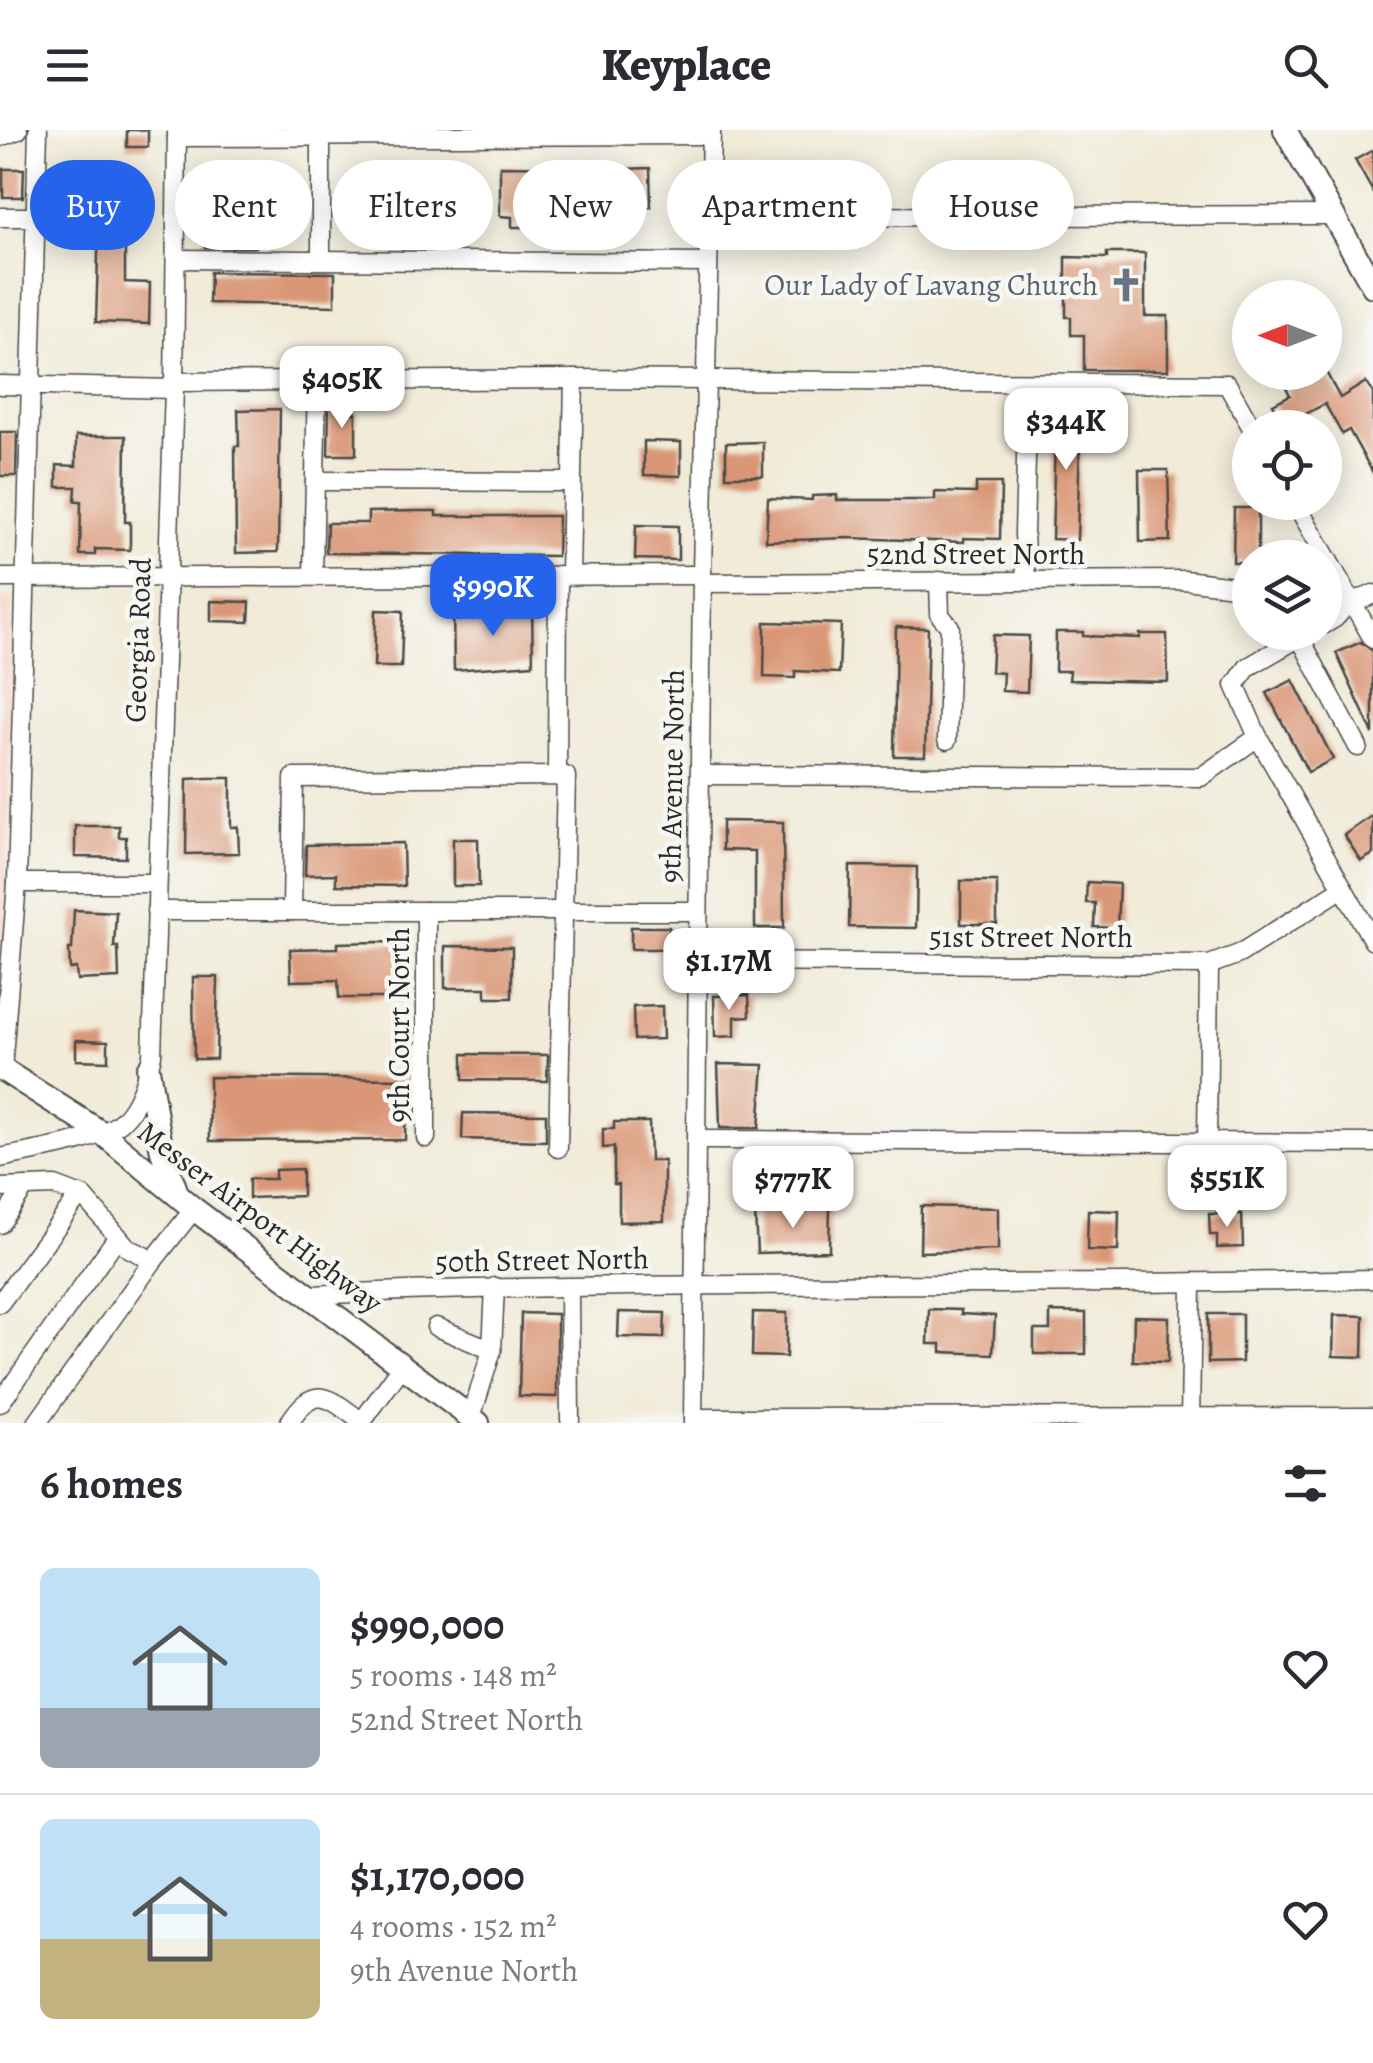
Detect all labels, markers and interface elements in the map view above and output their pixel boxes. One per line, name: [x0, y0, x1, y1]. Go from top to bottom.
text: Keyplace: [601, 34, 772, 96]
icon: menu: [40, 38, 95, 93]
icon: search: [1278, 38, 1333, 93]
chip: Buy: [30, 160, 155, 250]
chip: Rent: [175, 160, 312, 250]
chip: Filters: [332, 160, 493, 250]
chip: New: [513, 160, 647, 250]
chip: Apartment: [667, 160, 892, 250]
chip: House: [912, 160, 1074, 250]
place label: Our Lady of Lavang Church: [764, 265, 1098, 305]
church icon: Our Lady of Lavang Church: [1107, 266, 1145, 304]
north arrow: [1232, 280, 1342, 390]
map controls: [1232, 280, 1342, 650]
pin: $405K: [272, 346, 412, 431]
text: $405K: [302, 356, 382, 400]
pin: $344K: [996, 388, 1136, 473]
text: $344K: [1026, 398, 1106, 442]
button: locate: [1232, 410, 1342, 520]
street label: 52nd Street North: [867, 534, 1085, 574]
button: layers: [1232, 540, 1342, 650]
pin: $990K: [423, 554, 563, 639]
street label: Georgia Road: [115, 556, 161, 723]
text: $990K: [452, 564, 534, 608]
street label: 9th Avenue North: [650, 669, 694, 883]
street label: 51st Street North: [929, 917, 1133, 957]
street label: 9th Court North: [379, 927, 419, 1123]
pin: $1.17M: [648, 928, 810, 1013]
text: $1.17M: [685, 938, 773, 982]
street label: Messer Airport Highway: [129, 1112, 391, 1323]
pin: $551K: [1157, 1145, 1297, 1230]
pin: $777K: [723, 1146, 863, 1231]
text: $551K: [1190, 1155, 1264, 1199]
text: $777K: [755, 1156, 831, 1200]
street label: 50th Street North: [435, 1238, 649, 1282]
text: 6 homes: [40, 1455, 183, 1512]
icon: filters: [1278, 1456, 1333, 1511]
text: $990,000: [350, 1596, 504, 1653]
icon: home: [120, 1608, 240, 1728]
icon: heart: [1278, 1641, 1333, 1696]
text: 5 rooms · 148 m²: [350, 1653, 557, 1697]
text: 52nd Street North: [350, 1697, 583, 1741]
text: $1,170,000: [350, 1847, 525, 1904]
icon: home: [120, 1859, 240, 1979]
icon: heart: [1278, 1892, 1333, 1947]
text: 4 rooms · 152 m²: [350, 1904, 557, 1948]
text: 9th Avenue North: [350, 1948, 578, 1992]

